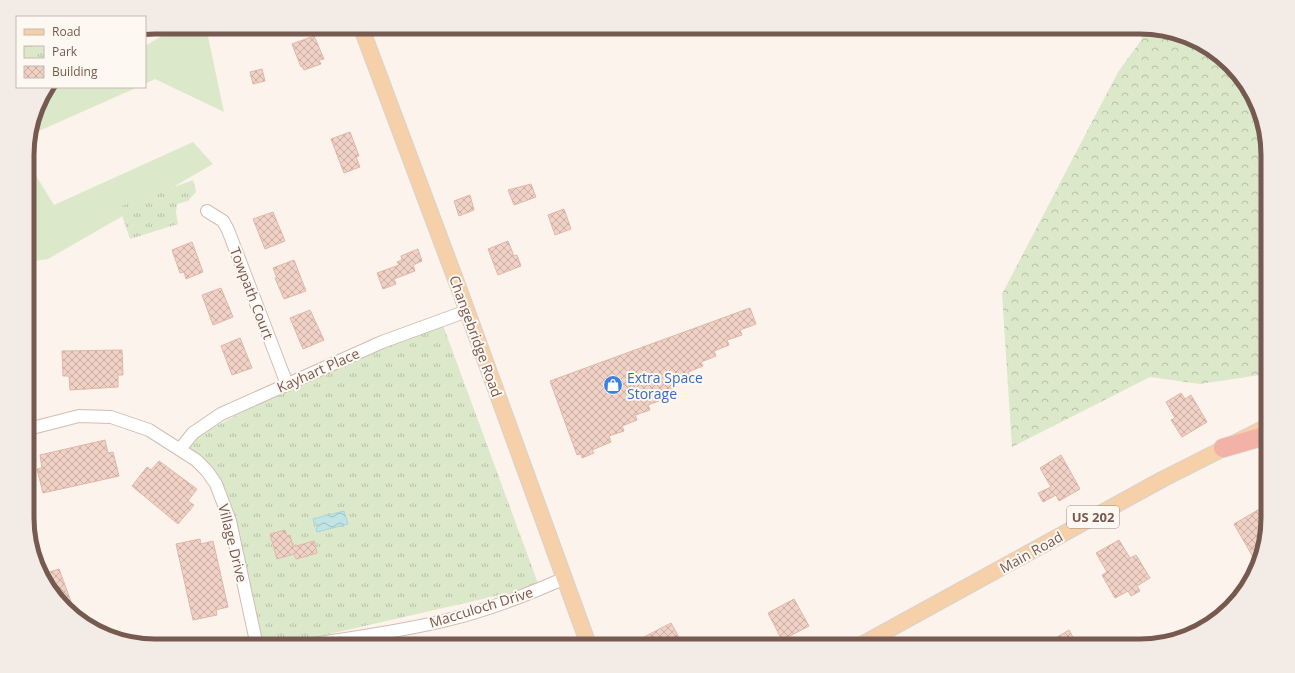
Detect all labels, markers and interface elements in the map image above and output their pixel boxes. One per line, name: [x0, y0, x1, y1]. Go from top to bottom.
legend: [16, 16, 146, 88]
text: Road: [52, 23, 81, 40]
text: Park: [52, 43, 78, 60]
text: Building: [52, 63, 98, 80]
street label: Towpath Court: [226, 244, 278, 342]
street label: Changebridge Road: [445, 273, 507, 399]
street label: Kayhart Place: [274, 343, 362, 397]
place label: Extra Space Storage: [627, 368, 703, 403]
shop icon: Extra Space Storage: [602, 374, 624, 396]
street label: Village Drive: [214, 502, 252, 584]
road number: US 202: [1067, 506, 1119, 528]
street label: Main Road: [996, 527, 1066, 577]
street label: Macculoch Drive: [427, 582, 535, 632]

